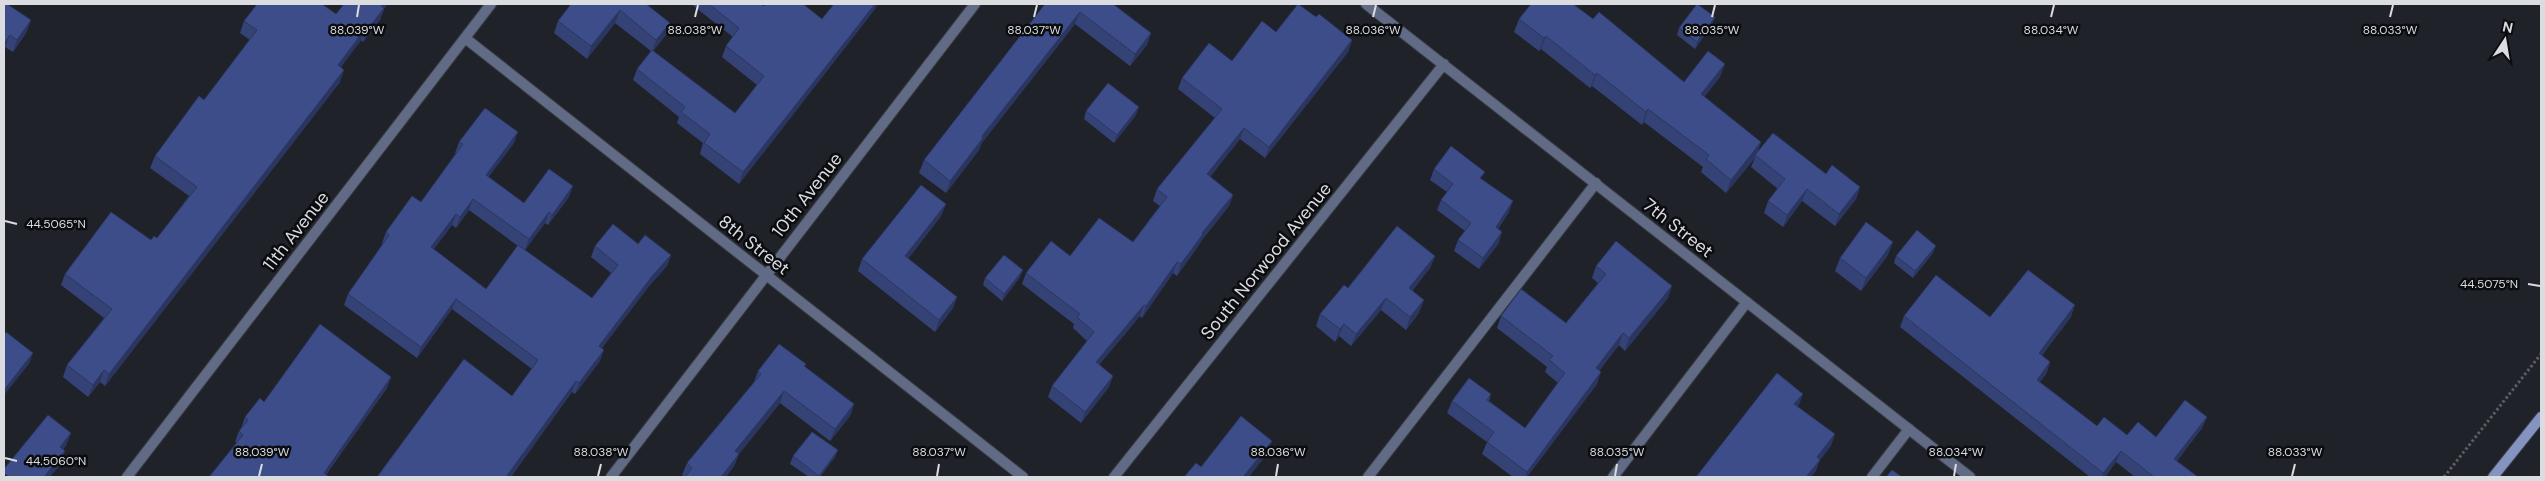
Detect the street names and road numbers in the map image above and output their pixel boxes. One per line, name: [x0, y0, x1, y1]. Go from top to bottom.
street label: 10th Avenue: [766, 148, 848, 242]
street label: South Norwood Avenue: [1195, 178, 1337, 344]
street label: 11th Avenue: [257, 186, 335, 276]
street label: 7th Street: [1638, 193, 1718, 263]
street label: 8th Street: [713, 210, 795, 280]

